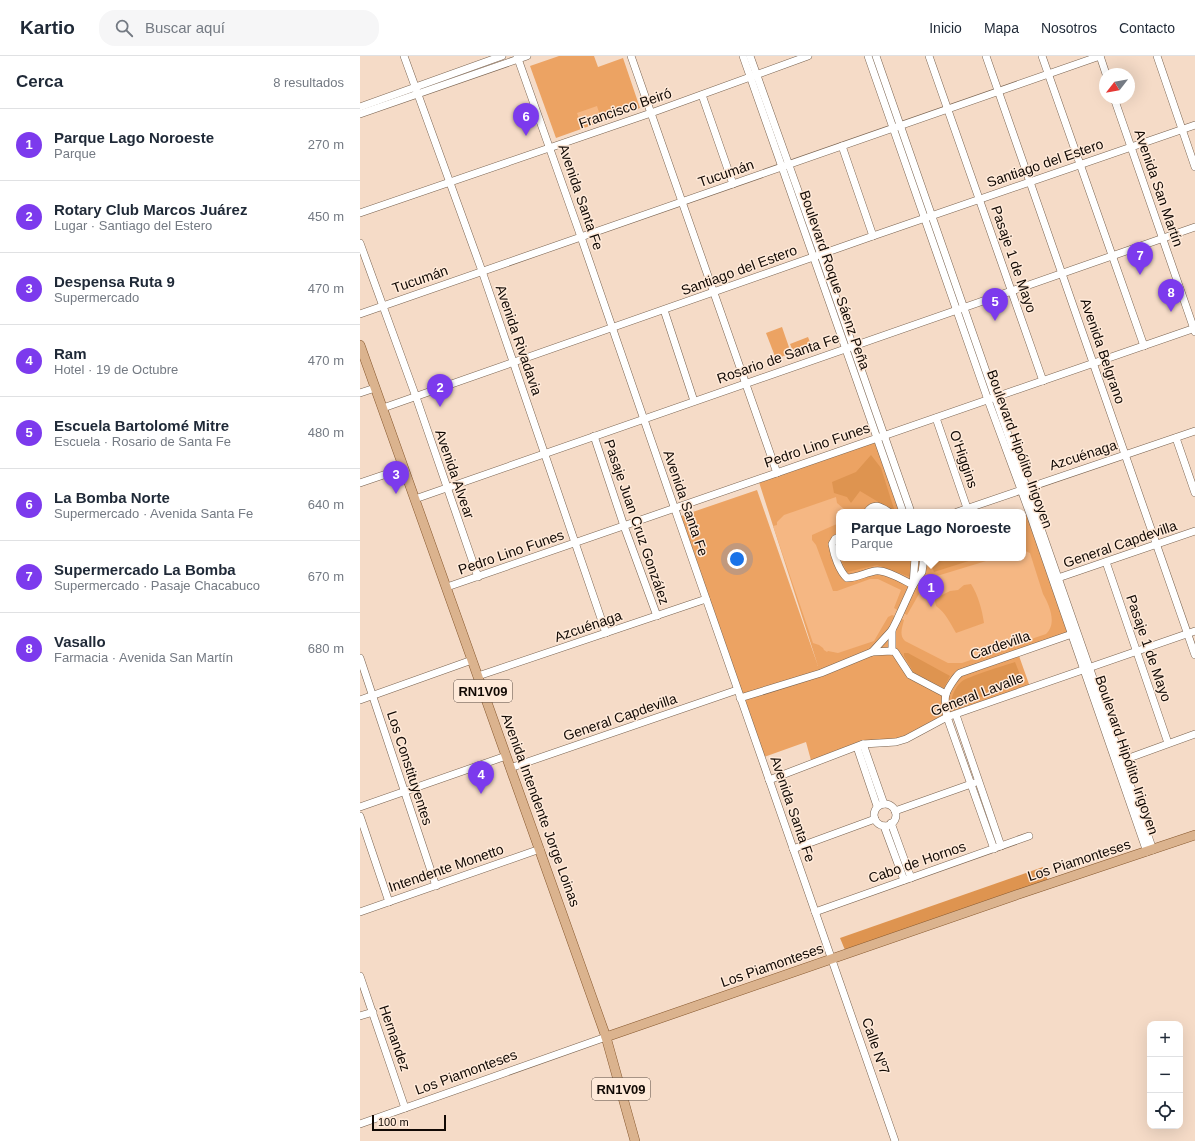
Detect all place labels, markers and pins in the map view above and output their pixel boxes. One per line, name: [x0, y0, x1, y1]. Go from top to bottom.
pin: 6: [513, 103, 539, 136]
pin: 7: [1127, 242, 1153, 275]
pin: 8: [1158, 279, 1184, 312]
pin: 5: [982, 288, 1008, 321]
pin: 2: [427, 374, 453, 407]
pin: 3: [383, 461, 409, 494]
pin: 1: [918, 574, 944, 607]
pin: 4: [468, 761, 494, 794]

